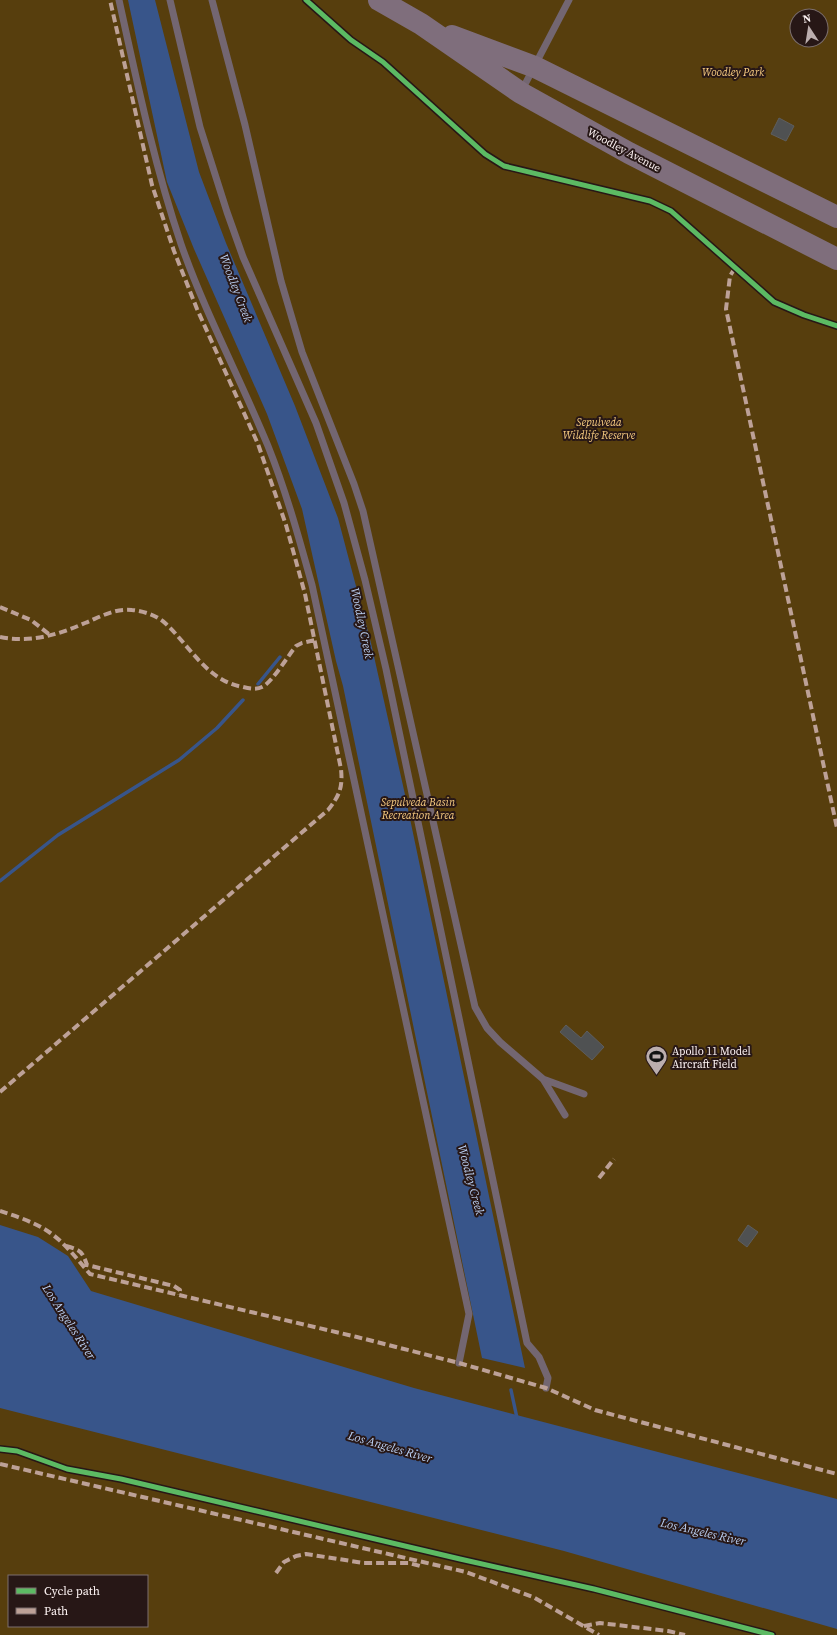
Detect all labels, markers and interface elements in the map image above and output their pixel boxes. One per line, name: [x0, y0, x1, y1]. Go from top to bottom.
north arrow: [789, 8, 829, 48]
text: N: [802, 11, 813, 27]
park label: Woodley Park: [702, 65, 765, 80]
street label: Woodley Avenue: [585, 124, 664, 176]
water label: Woodley Creek: [216, 252, 256, 325]
park label: Sepulveda Wildlife Reserve: [563, 415, 636, 443]
water label: Woodley Creek: [347, 586, 377, 660]
park label: Sepulveda Basin Recreation Area: [381, 795, 456, 823]
sports icon: Apollo 11 Model Aircraft Field: [643, 1044, 669, 1077]
place label: Apollo 11 Model Aircraft Field: [672, 1044, 751, 1072]
water label: Woodley Creek: [454, 1143, 488, 1217]
water label: Los Angeles River: [38, 1280, 100, 1364]
water label: Los Angeles River: [345, 1427, 435, 1467]
water label: Los Angeles River: [658, 1514, 748, 1550]
legend: [8, 1575, 148, 1627]
text: Cycle path: [44, 1583, 100, 1599]
text: Path: [44, 1603, 68, 1619]

